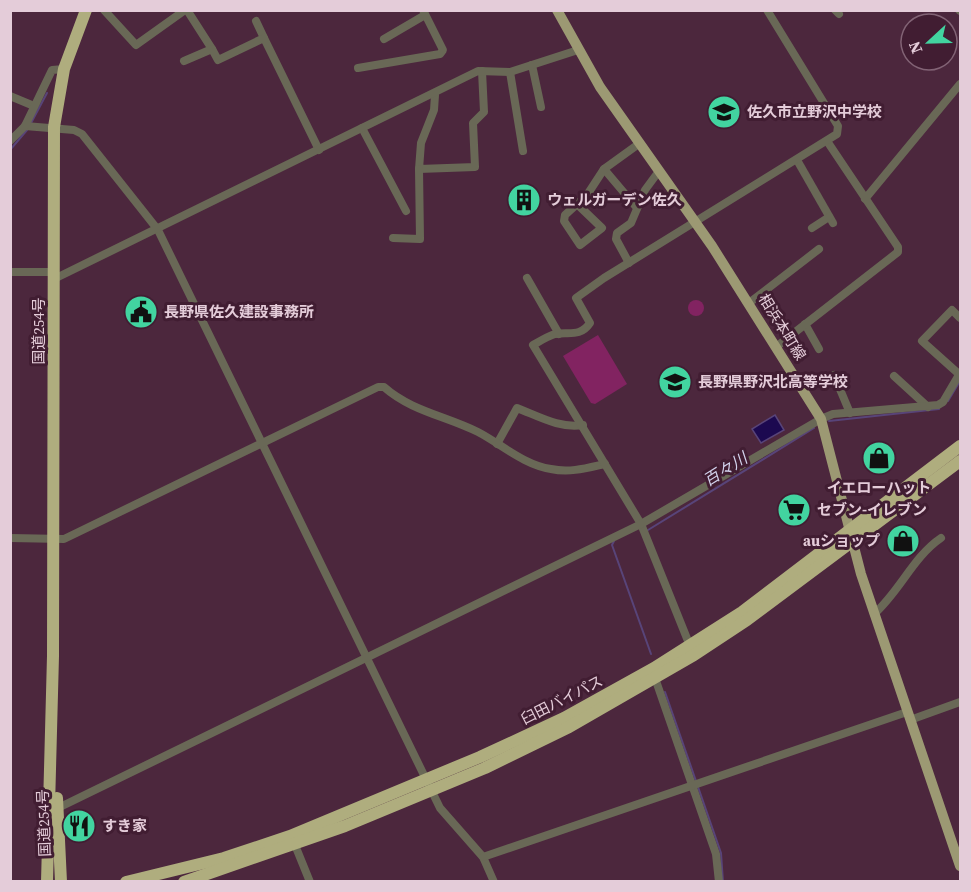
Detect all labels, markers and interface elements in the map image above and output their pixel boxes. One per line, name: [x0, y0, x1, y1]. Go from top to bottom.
north arrow: [899, 12, 959, 72]
text: N: [903, 38, 927, 57]
school or university icon: 佐久市立野沢中学校: [706, 94, 742, 130]
place label: 佐久市立野沢中学校: [747, 101, 882, 122]
building icon: ウェルガーデン佐久: [506, 182, 542, 218]
place label: ウェルガーデン佐久: [547, 189, 682, 210]
street label: 相浜本町線: [754, 289, 811, 364]
public building icon: 長野県佐久建設事務所: [123, 294, 159, 330]
street label: 国道254号: [28, 297, 49, 365]
place label: 長野県佐久建設事務所: [164, 301, 314, 322]
school or university icon: 長野県野沢北高等学校: [657, 364, 693, 400]
place label: 長野県野沢北高等学校: [698, 371, 848, 392]
shop icon: イエローハット: [861, 440, 897, 476]
water label: 百々川: [699, 446, 753, 491]
place label: イエローハット: [827, 477, 931, 498]
supermarket icon: セブン-イレブン: [776, 492, 812, 528]
place label: セブン-イレブン: [817, 499, 927, 520]
shop icon: auショップ: [885, 523, 921, 559]
place label: auショップ: [803, 530, 880, 551]
street label: 臼田バイパス: [517, 670, 607, 729]
street label: 国道254号: [32, 789, 55, 857]
restaurant icon: すき家: [61, 808, 97, 844]
place label: すき家: [102, 815, 147, 836]

